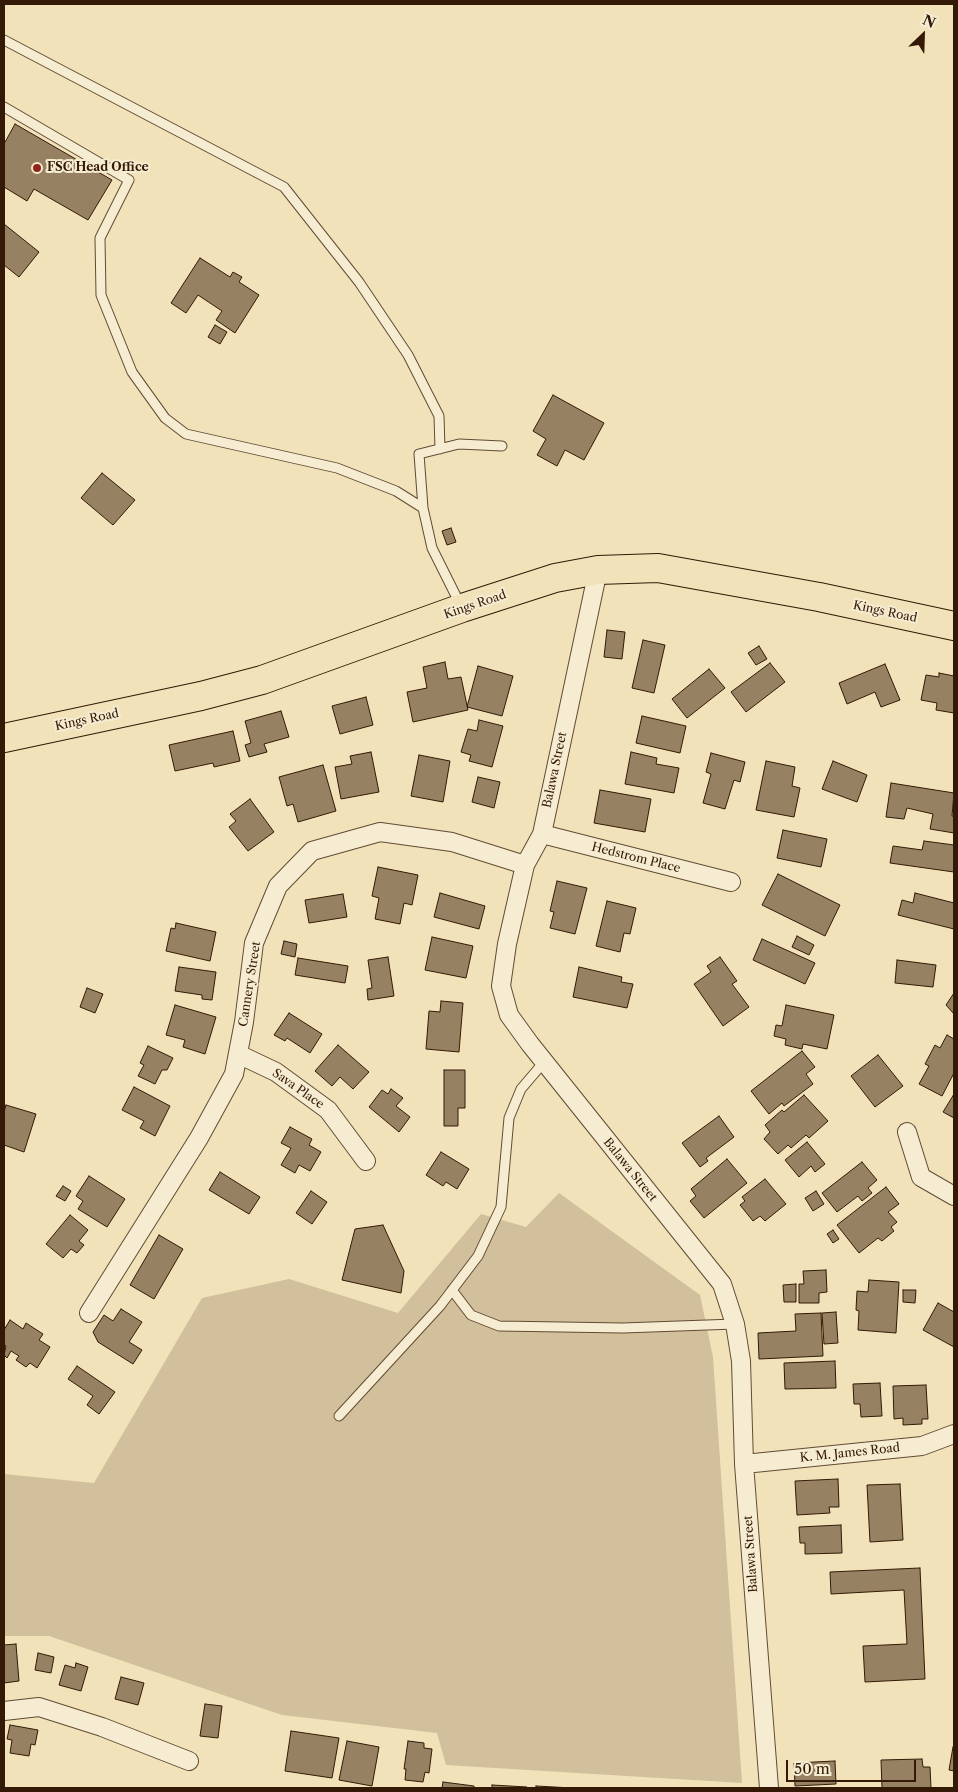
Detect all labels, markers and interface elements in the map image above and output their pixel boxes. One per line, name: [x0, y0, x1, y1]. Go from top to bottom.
north arrow: [898, 10, 948, 60]
text: N: [920, 11, 938, 32]
place label: FSC Head Office: [47, 161, 149, 175]
marker: FSC Head Office: [31, 162, 43, 174]
street label: Kings Road: [442, 588, 508, 622]
street label: Kings Road: [852, 598, 918, 626]
street label: Kings Road: [54, 706, 120, 734]
street label: Balawa Street: [540, 731, 570, 809]
street label: Hedstrom Place: [590, 840, 682, 876]
street label: Cannery Street: [236, 940, 264, 1028]
street label: Sava Place: [269, 1066, 327, 1112]
street label: Balawa Street: [600, 1135, 660, 1205]
street label: K. M. James Road: [799, 1441, 901, 1465]
street label: Balawa Street: [741, 1515, 761, 1593]
scale bar: [788, 1750, 918, 1782]
text: 50 m: [794, 1759, 830, 1778]

